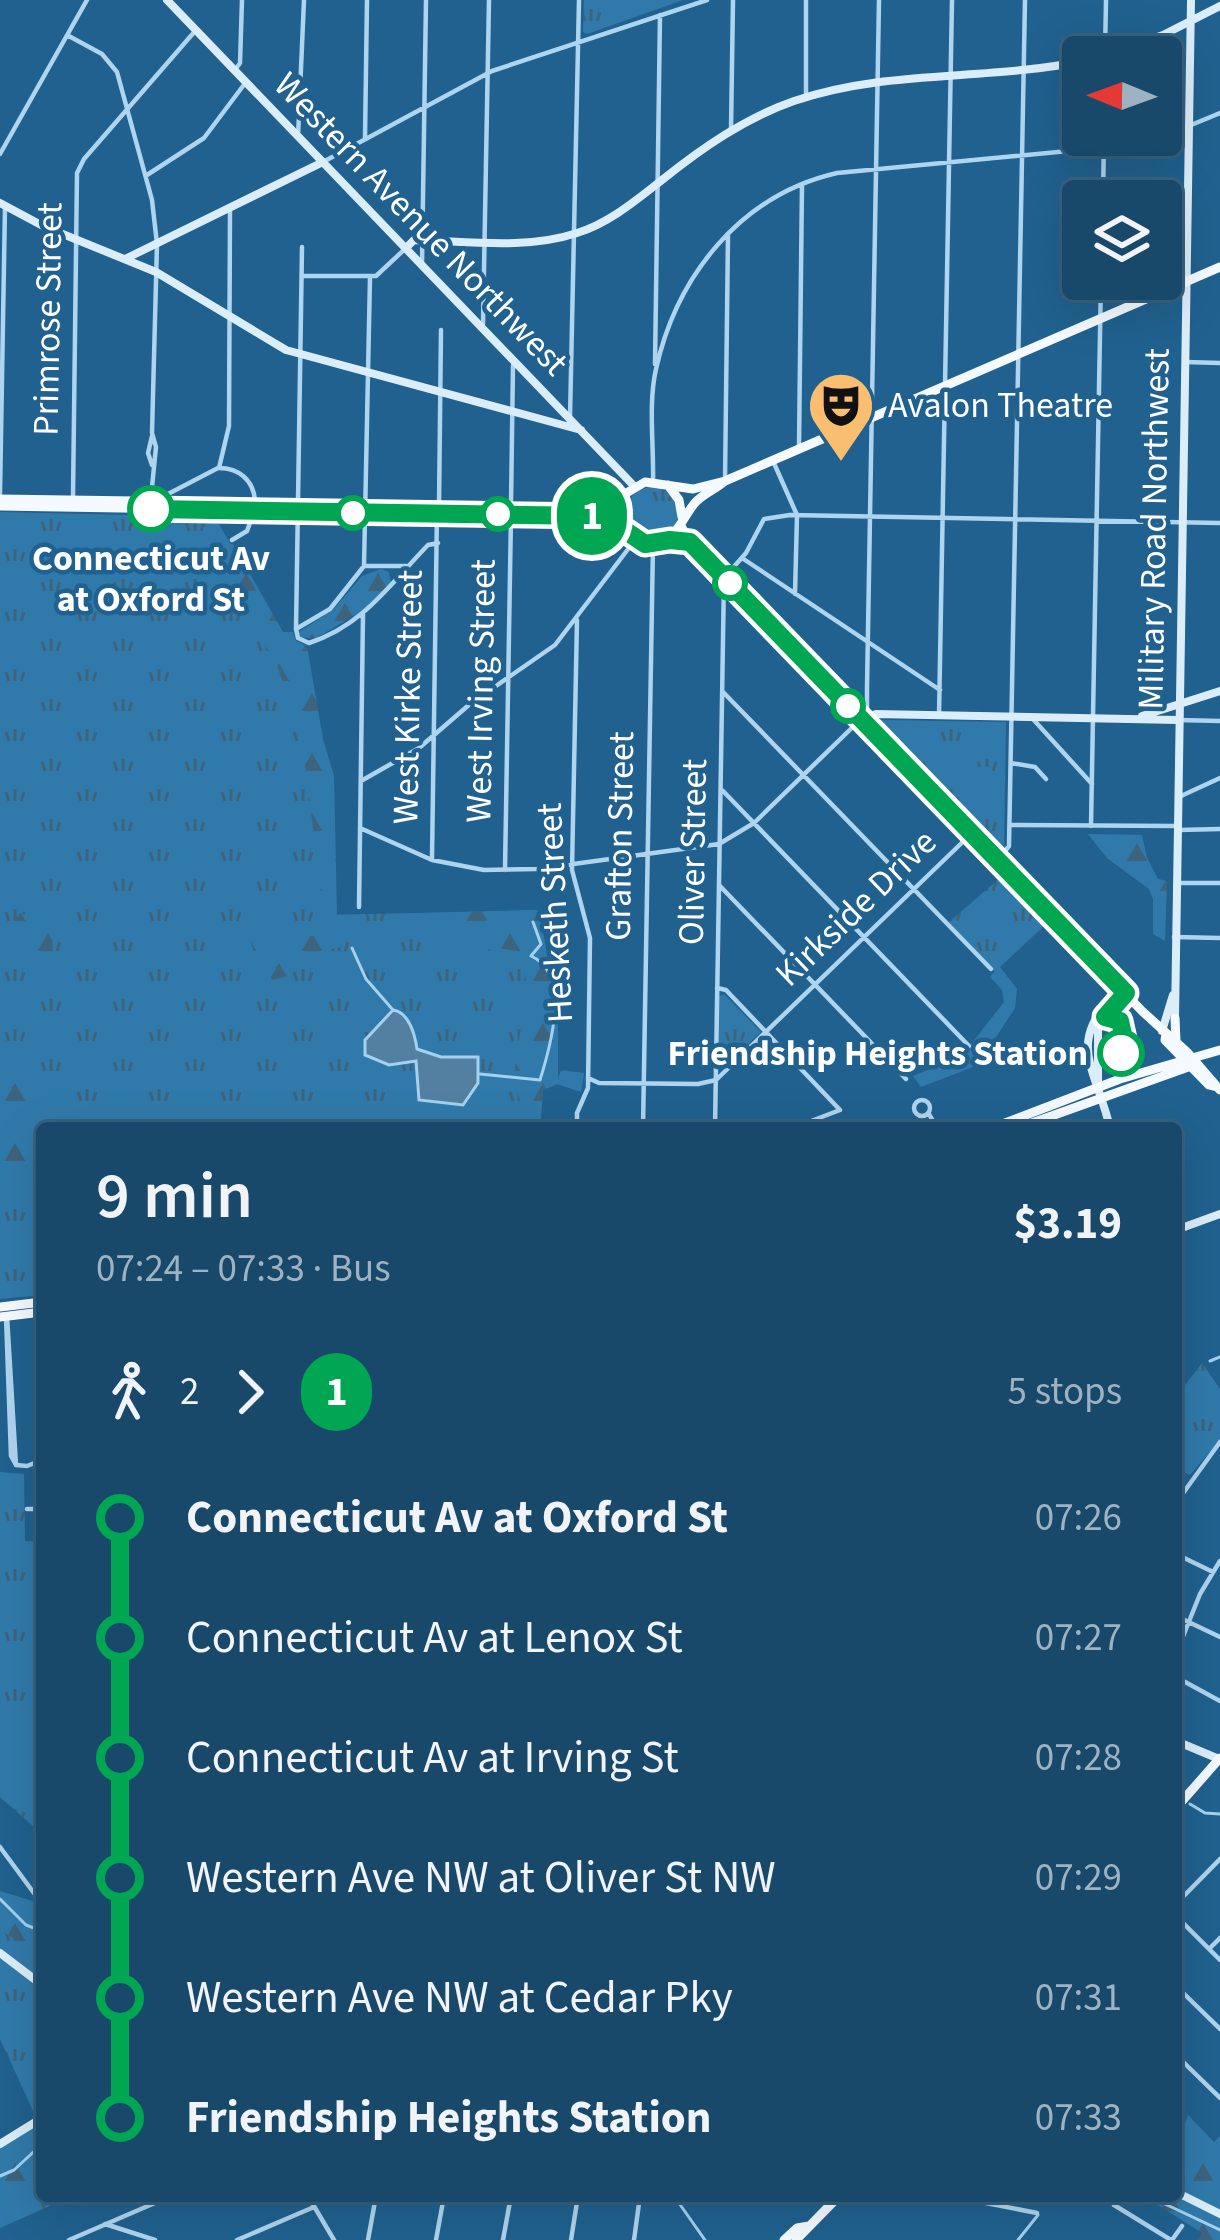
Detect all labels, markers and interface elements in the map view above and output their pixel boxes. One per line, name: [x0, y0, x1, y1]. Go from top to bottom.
north arrow: [1062, 36, 1182, 156]
map controls: [1062, 36, 1182, 300]
street label: Western Avenue Northwest: [262, 61, 580, 387]
button: layers: [1062, 180, 1182, 300]
street label: Primrose Street: [20, 202, 76, 436]
street label: Military Road Northwest: [1125, 348, 1183, 710]
theatre icon: Avalon Theatre: [806, 370, 876, 464]
place label: Avalon Theatre: [888, 380, 1113, 431]
line badge: 1: [553, 477, 631, 555]
text: 1: [581, 486, 603, 546]
marker: Connecticut Av at Oxford St: [129, 487, 173, 531]
unlabelled marker: [337, 497, 369, 529]
unlabelled marker: [482, 498, 514, 530]
place label: Connecticut Av at Oxford St: [32, 533, 270, 625]
street label: West Irving Street: [453, 559, 509, 823]
unlabelled marker: [714, 567, 746, 599]
street label: West Kirke Street: [380, 569, 436, 825]
unlabelled marker: [832, 690, 864, 722]
street label: Grafton Street: [593, 731, 647, 941]
street label: Oliver Street: [666, 758, 720, 946]
street label: Hesketh Street: [524, 802, 586, 1024]
street label: Kirkside Drive: [764, 818, 948, 998]
place label: Friendship Heights Station: [668, 1028, 1088, 1079]
marker: Friendship Heights Station: [1099, 1031, 1143, 1075]
text: 9 min: [96, 1149, 253, 1243]
text: $3.19: [1013, 1192, 1122, 1256]
text: 07:24 – 07:33 · Bus: [96, 1241, 391, 1297]
icon: walk: [96, 1359, 162, 1425]
icon: forward: [217, 1359, 283, 1425]
text: 1: [325, 1362, 348, 1422]
text: 2: [180, 1364, 199, 1420]
text: 5 stops: [1008, 1364, 1122, 1420]
text: Connecticut Av at Oxford St: [186, 1486, 728, 1550]
text: 07:26: [1035, 1490, 1122, 1546]
text: Connecticut Av at Lenox St: [186, 1606, 683, 1670]
text: 07:27: [1035, 1610, 1122, 1666]
text: Connecticut Av at Irving St: [186, 1726, 679, 1790]
text: 07:28: [1035, 1730, 1122, 1786]
text: Western Ave NW at Oliver St NW: [186, 1846, 776, 1910]
text: 07:29: [1035, 1850, 1122, 1906]
text: Western Ave NW at Cedar Pky: [186, 1966, 733, 2030]
text: 07:31: [1035, 1970, 1122, 2026]
text: Friendship Heights Station: [186, 2086, 712, 2150]
text: 07:33: [1035, 2090, 1122, 2146]

